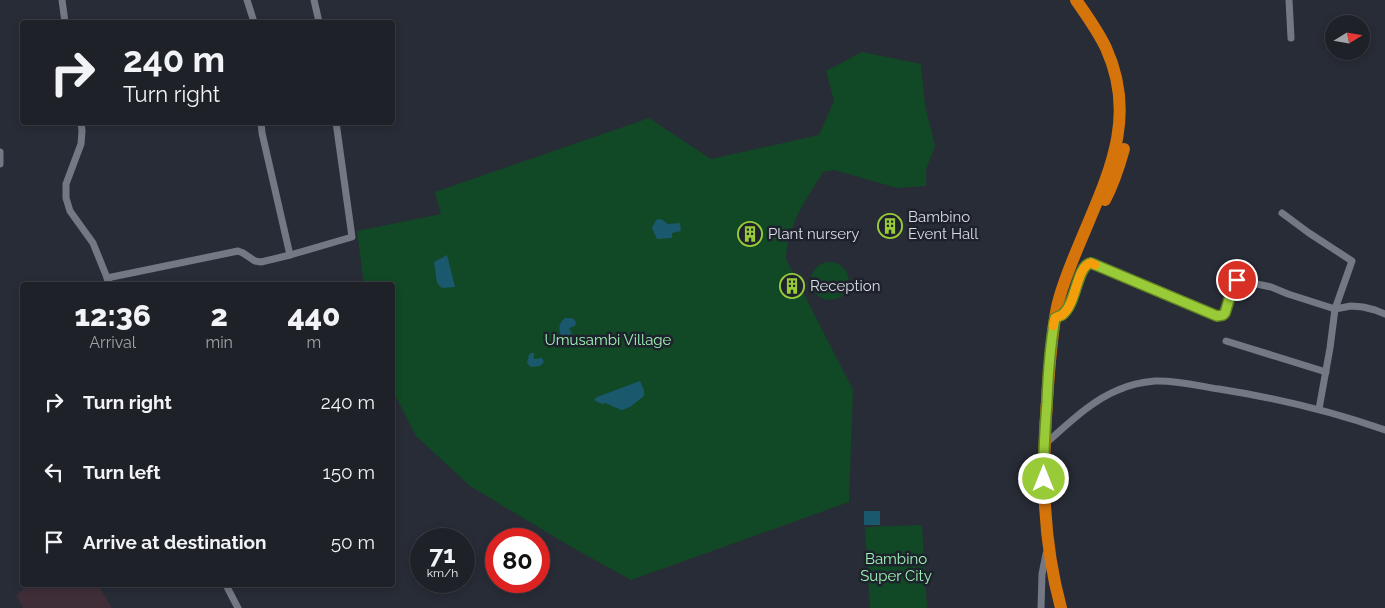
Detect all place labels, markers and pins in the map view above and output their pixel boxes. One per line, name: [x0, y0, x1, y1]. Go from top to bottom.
place label: Bambino Event Hall: [908, 208, 979, 243]
building icon: Bambino Event Hall: [877, 213, 903, 239]
building icon: Plant nursery: [737, 221, 763, 247]
place label: Plant nursery: [768, 225, 859, 243]
pin: [1216, 259, 1258, 301]
building icon: Reception: [779, 273, 805, 299]
place label: Reception: [810, 277, 880, 295]

